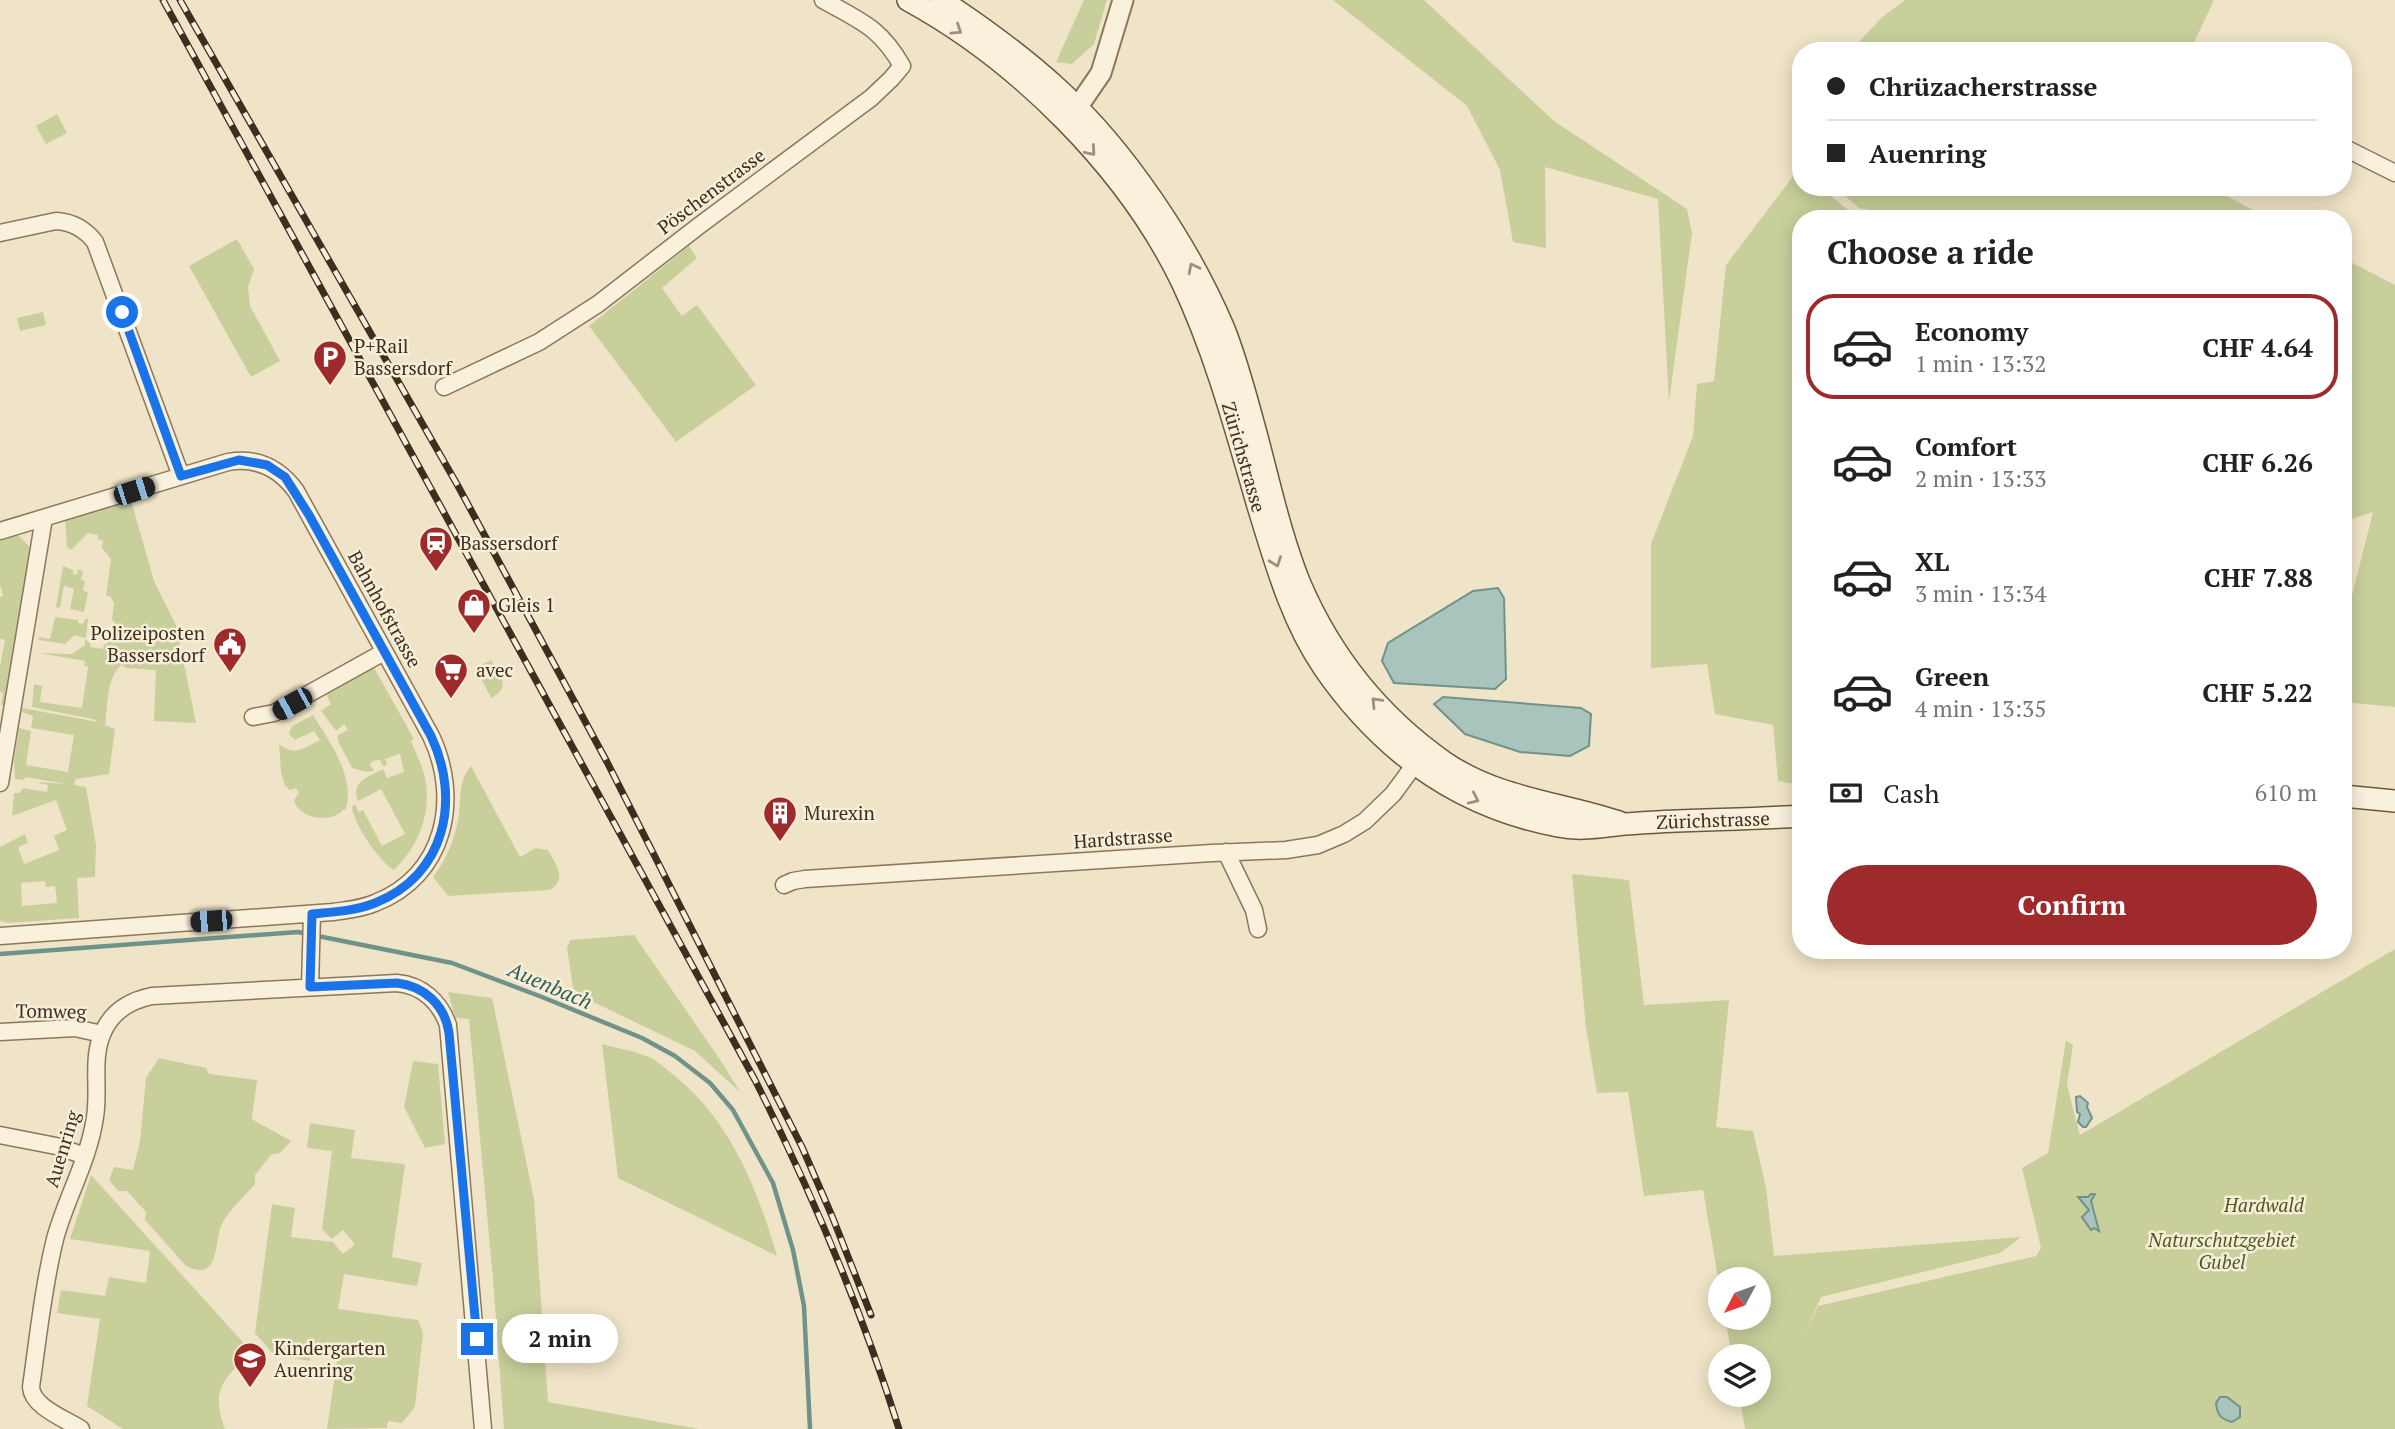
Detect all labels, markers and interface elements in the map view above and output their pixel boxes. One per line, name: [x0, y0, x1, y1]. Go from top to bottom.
one-way arrow: [949, 22, 962, 34]
text: Chrüzacherstrasse: [1869, 69, 2098, 103]
text: Auenring: [1869, 136, 1986, 170]
street label: Pöschenstrasse: [652, 142, 770, 239]
one-way arrow: [1083, 142, 1095, 155]
text: Choose a ride: [1827, 231, 2034, 273]
one-way arrow: [1188, 263, 1202, 275]
route start: [106, 296, 138, 328]
text: Economy: [1915, 314, 2028, 348]
icon: car: [1831, 315, 1894, 378]
text: CHF 4.64: [2202, 330, 2313, 364]
place label: P+Rail Bassersdorf: [354, 333, 453, 380]
parking icon: P+Rail Bassersdorf: [311, 338, 349, 387]
text: 1 min · 13:32: [1915, 348, 2047, 379]
street label: Zürichstrasse: [1217, 399, 1272, 515]
text: Comfort: [1915, 429, 2017, 463]
icon: car: [1831, 430, 1894, 493]
text: CHF 6.26: [2202, 445, 2313, 479]
text: 2 min · 13:33: [1915, 463, 2047, 494]
car: [111, 475, 158, 507]
station icon: Bassersdorf: [417, 524, 455, 573]
place label: Bassersdorf: [460, 530, 559, 555]
text: XL: [1915, 544, 1949, 578]
icon: car: [1831, 545, 1894, 608]
street label: Bahnhofstrasse: [343, 546, 428, 672]
one-way arrow: [1268, 555, 1282, 568]
text: CHF 7.88: [2204, 560, 2313, 594]
text: 3 min · 13:34: [1915, 578, 2047, 609]
shop icon: Gleis 1: [455, 586, 493, 635]
place label: Gleis 1: [498, 592, 555, 617]
place label: Polizeiposten Bassersdorf: [91, 620, 206, 667]
public building icon: Polizeiposten Bassersdorf: [211, 625, 249, 674]
supermarket icon: avec: [432, 651, 470, 700]
place label: avec: [476, 657, 513, 682]
text: Green: [1915, 659, 1989, 693]
icon: car: [1831, 660, 1894, 723]
text: CHF 5.22: [2202, 675, 2313, 709]
car: [269, 685, 316, 723]
text: 4 min · 13:35: [1915, 693, 2047, 724]
one-way arrow: [1372, 698, 1385, 711]
icon: cash: [1827, 774, 1865, 812]
text: Cash: [1883, 776, 1939, 810]
text: 610 m: [2255, 777, 2317, 808]
one-way arrow: [1467, 791, 1479, 805]
building icon: Murexin: [761, 794, 799, 843]
place label: Murexin: [804, 800, 875, 825]
street label: Zürichstrasse: [1656, 805, 1770, 834]
street label: Hardstrasse: [1072, 822, 1173, 853]
button: Confirm: [1827, 865, 2317, 945]
car: [190, 909, 233, 933]
water label: Auenbach: [502, 954, 597, 1015]
street label: Tomweg: [15, 997, 88, 1024]
street label: Auenring: [38, 1106, 85, 1190]
park label: Hardwald: [2223, 1192, 2305, 1217]
park label: Naturschutzgebiet Gubel: [2147, 1227, 2296, 1274]
north arrow: [1708, 1267, 1771, 1330]
map controls: [1708, 1267, 1771, 1407]
callout: 2 min: [502, 1314, 617, 1364]
route end: [461, 1323, 493, 1355]
text: 2 min: [529, 1323, 591, 1354]
place label: Kindergarten Auenring: [274, 1335, 385, 1382]
school or university icon: Kindergarten Auenring: [231, 1340, 269, 1389]
button: layers: [1708, 1344, 1771, 1407]

